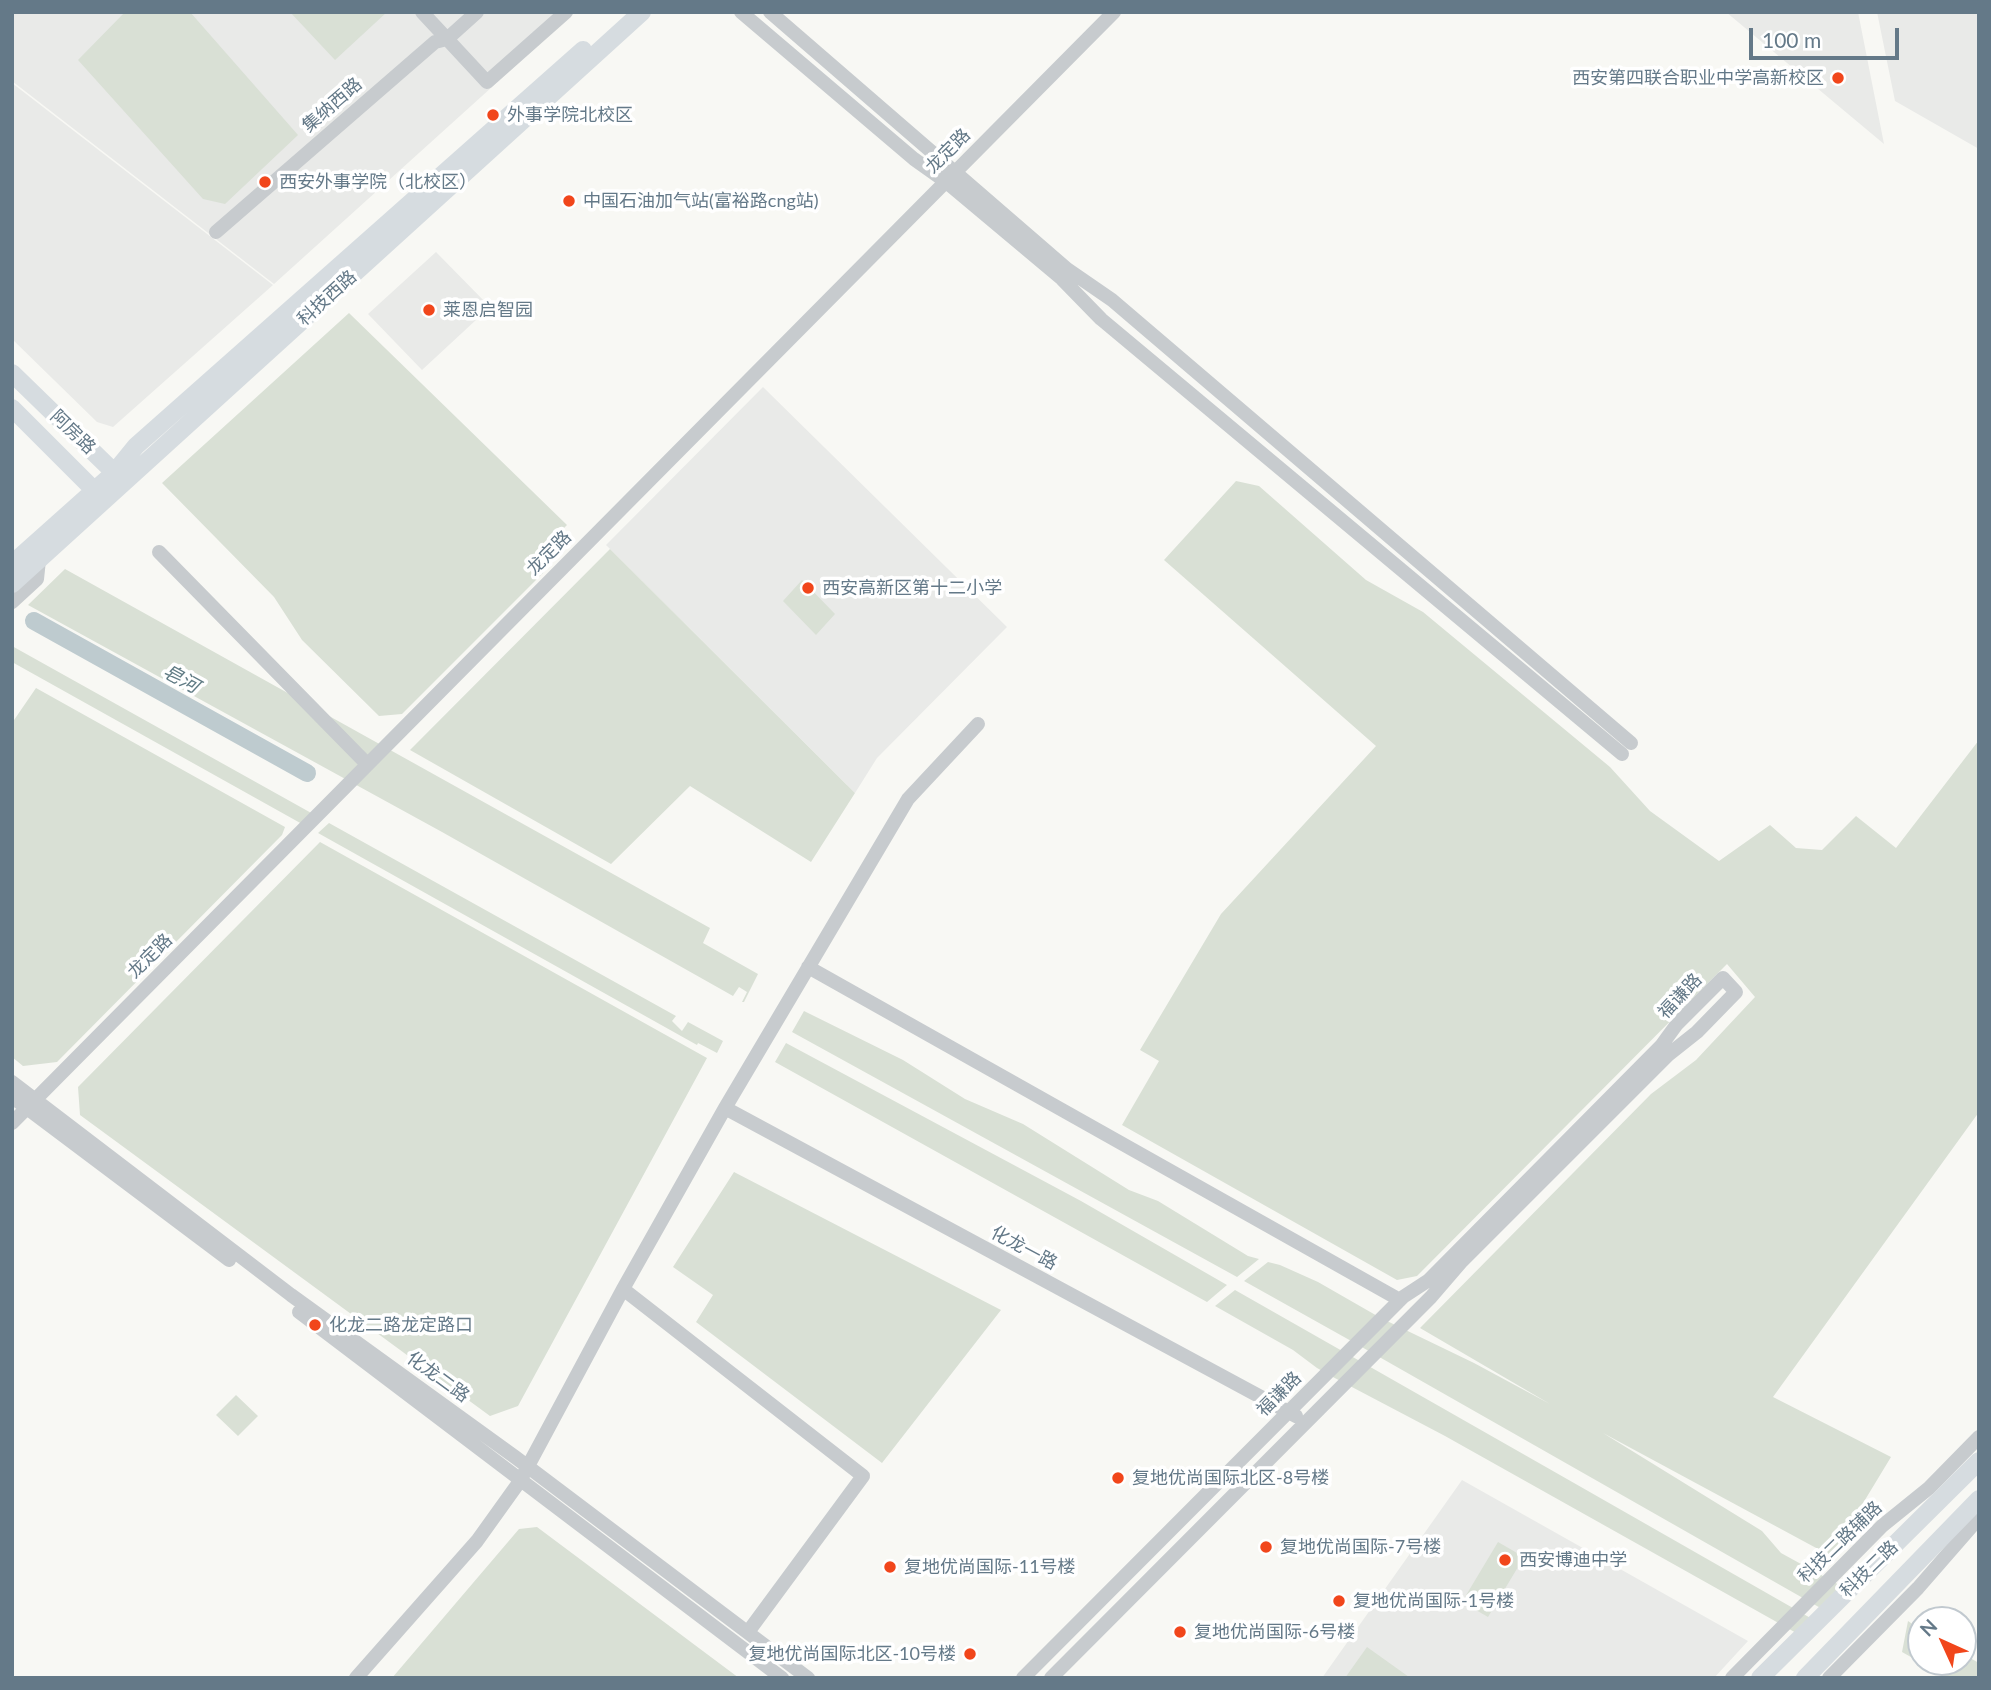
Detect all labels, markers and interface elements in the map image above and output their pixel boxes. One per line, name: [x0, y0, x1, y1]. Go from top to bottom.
scale bar: [1753, 14, 1904, 58]
text: 100 m: [1762, 27, 1821, 52]
place label: 西安第四联合职业中学高新校区: [1572, 67, 1824, 89]
marker: 西安第四联合职业中学高新校区: [1830, 70, 1846, 86]
street label: 集纳西路: [298, 73, 366, 137]
place label: 外事学院北校区: [507, 104, 633, 126]
marker: 外事学院北校区: [485, 107, 501, 123]
street label: 龙定路: [921, 124, 975, 178]
place label: 西安外事学院（北校区）: [279, 171, 477, 193]
marker: 西安外事学院（北校区）: [257, 174, 273, 190]
place label: 中国石油加气站(富裕路cng站): [583, 190, 819, 212]
marker: 中国石油加气站(富裕路cng站): [561, 193, 577, 209]
street label: 科技西路: [293, 266, 361, 330]
place label: 莱恩启智园: [443, 299, 533, 321]
marker: 莱恩启智园: [421, 302, 437, 318]
street label: 阿房路: [46, 405, 100, 459]
street label: 龙定路: [522, 526, 576, 580]
place label: 西安高新区第十二小学: [822, 577, 1002, 599]
marker: 西安高新区第十二小学: [800, 580, 816, 596]
water label: 皂河: [159, 660, 203, 698]
street label: 龙定路: [123, 929, 177, 983]
street label: 福谦路: [1654, 969, 1706, 1023]
street label: 化龙一路: [987, 1222, 1061, 1274]
place label: 化龙二路龙定路口: [329, 1314, 473, 1336]
marker: 化龙二路龙定路口: [307, 1317, 323, 1333]
street label: 化龙二路: [403, 1347, 473, 1407]
street label: 福谦路: [1252, 1367, 1306, 1421]
place label: 复地优尚国际北区-8号楼: [1132, 1467, 1329, 1489]
marker: 复地优尚国际北区-8号楼: [1110, 1470, 1126, 1486]
street label: 科技二路辅路: [1794, 1497, 1886, 1587]
place label: 复地优尚国际-7号楼: [1280, 1536, 1441, 1558]
street label: 科技二路: [1836, 1536, 1902, 1602]
marker: 复地优尚国际-7号楼: [1258, 1539, 1274, 1555]
place label: 西安博迪中学: [1519, 1549, 1627, 1571]
marker: 西安博迪中学: [1497, 1552, 1513, 1568]
place label: 复地优尚国际-11号楼: [904, 1556, 1076, 1578]
marker: 复地优尚国际-11号楼: [882, 1559, 898, 1575]
place label: 复地优尚国际-1号楼: [1353, 1590, 1514, 1612]
marker: 复地优尚国际-1号楼: [1331, 1593, 1347, 1609]
north arrow: [1907, 1606, 1977, 1676]
text: N: [1915, 1614, 1942, 1641]
place label: 复地优尚国际-6号楼: [1194, 1621, 1355, 1643]
marker: 复地优尚国际-6号楼: [1172, 1624, 1188, 1640]
place label: 复地优尚国际北区-10号楼: [748, 1643, 956, 1665]
marker: 复地优尚国际北区-10号楼: [962, 1646, 978, 1662]

